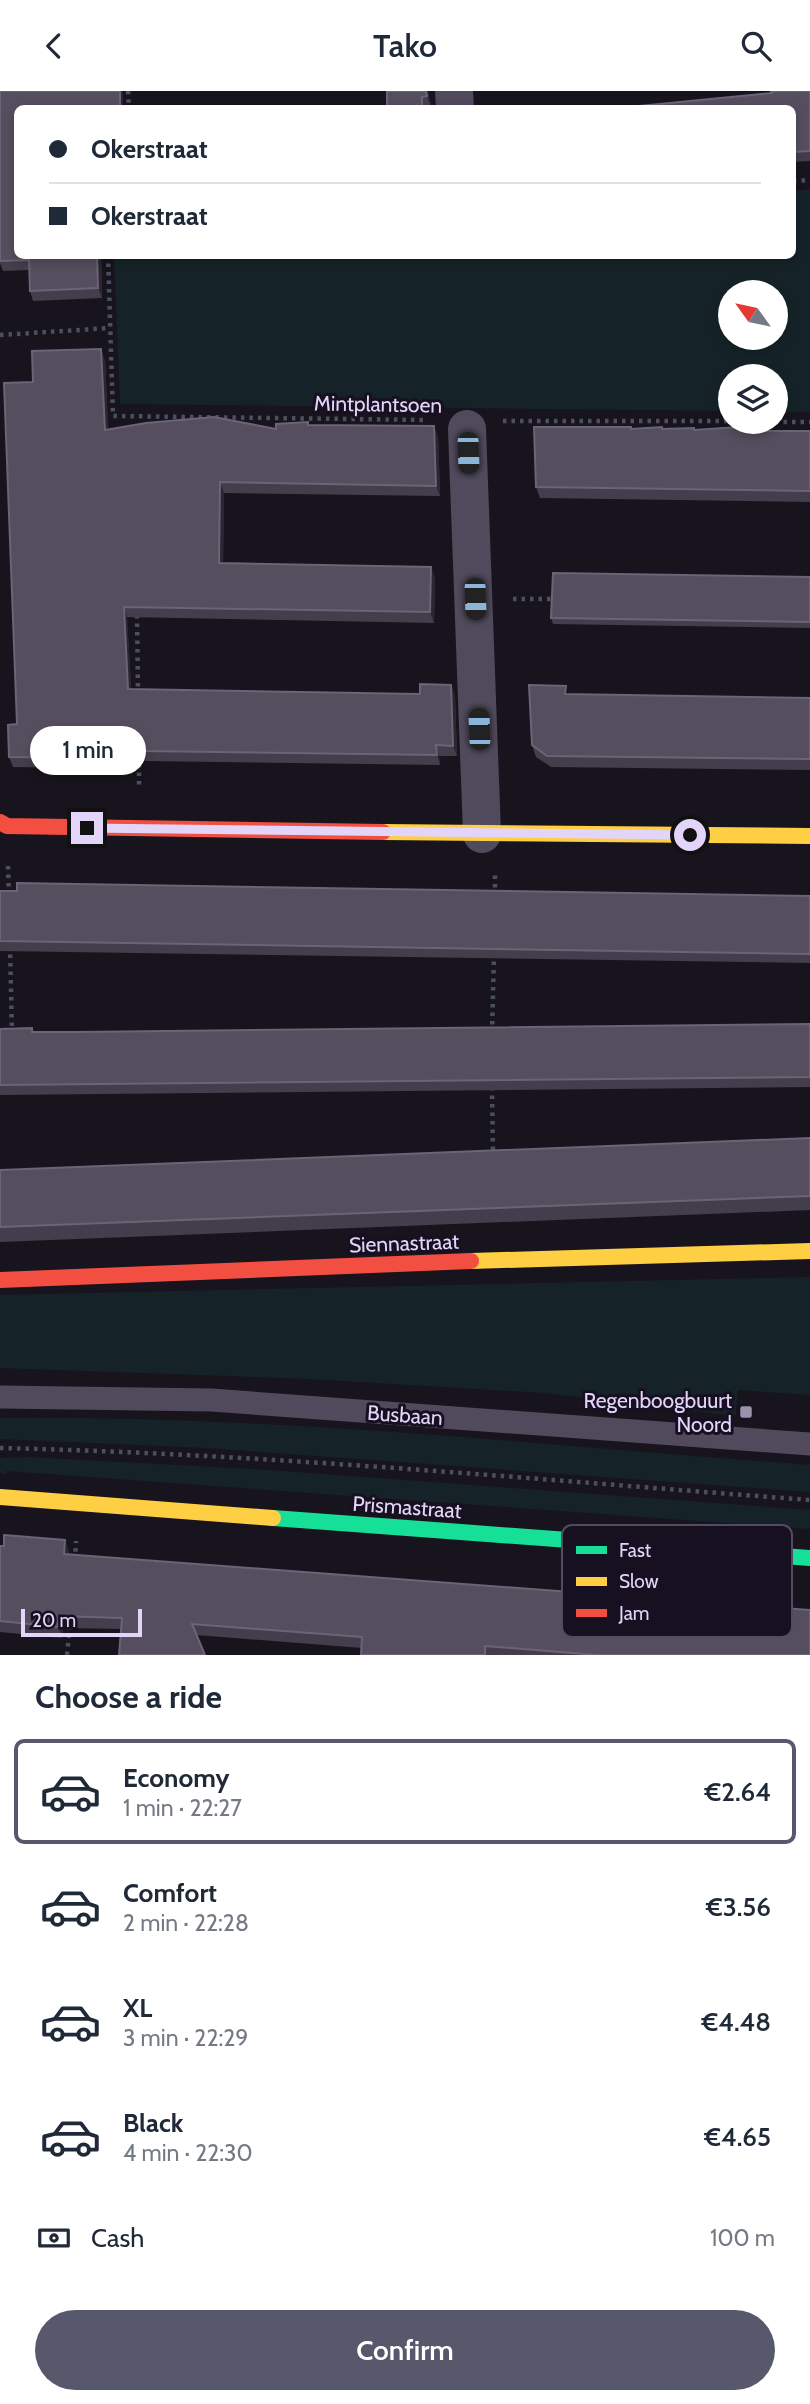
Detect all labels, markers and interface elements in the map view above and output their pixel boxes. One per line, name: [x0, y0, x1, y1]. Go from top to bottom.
text: Tako: [373, 26, 437, 65]
icon: back: [35, 27, 73, 65]
icon: search: [737, 27, 775, 65]
text: Okerstraat: [91, 133, 208, 165]
text: Okerstraat: [91, 200, 208, 232]
north arrow: [718, 280, 788, 350]
map controls: [718, 280, 788, 434]
button: layers: [718, 364, 788, 434]
street label: Mintplantsoen: [314, 390, 442, 418]
car: [457, 432, 480, 474]
car: [464, 578, 487, 620]
car: [468, 708, 491, 750]
callout: 1 min: [29, 727, 145, 775]
text: 1 min: [62, 736, 114, 764]
route end: [71, 812, 103, 844]
route start: [674, 819, 706, 851]
street label: Siennastraat: [349, 1229, 459, 1257]
place label: Regenboogbuurt Noord: [583, 1388, 732, 1437]
street label: Busbaan: [366, 1400, 444, 1430]
marker: Regenboogbuurt Noord: [738, 1404, 754, 1420]
street label: Prismastraat: [352, 1491, 462, 1523]
legend: [562, 1525, 792, 1637]
text: Fast: [619, 1539, 652, 1562]
text: Slow: [619, 1570, 659, 1593]
text: Jam: [618, 1602, 649, 1625]
scale bar: [21, 1606, 142, 1638]
text: 20 m: [32, 1609, 76, 1632]
text: Choose a ride: [35, 1677, 222, 1716]
icon: car: [39, 1760, 102, 1823]
text: Economy: [123, 1762, 229, 1794]
text: €2.64: [704, 1776, 771, 1808]
text: 1 min · 22:27: [123, 1794, 242, 1822]
icon: car: [39, 1875, 102, 1938]
text: Comfort: [123, 1877, 217, 1909]
text: €3.56: [706, 1891, 771, 1923]
text: 2 min · 22:28: [123, 1909, 249, 1937]
icon: car: [39, 1990, 102, 2053]
text: XL: [123, 1992, 152, 2024]
text: €4.48: [702, 2006, 771, 2038]
text: 3 min · 22:29: [123, 2024, 248, 2052]
icon: car: [39, 2105, 102, 2168]
text: Black: [123, 2107, 183, 2139]
text: €4.65: [704, 2121, 771, 2153]
text: 4 min · 22:30: [123, 2139, 253, 2167]
icon: cash: [35, 2219, 73, 2257]
text: Cash: [91, 2222, 144, 2254]
text: 100 m: [710, 2224, 775, 2252]
button: Confirm: [35, 2310, 775, 2390]

